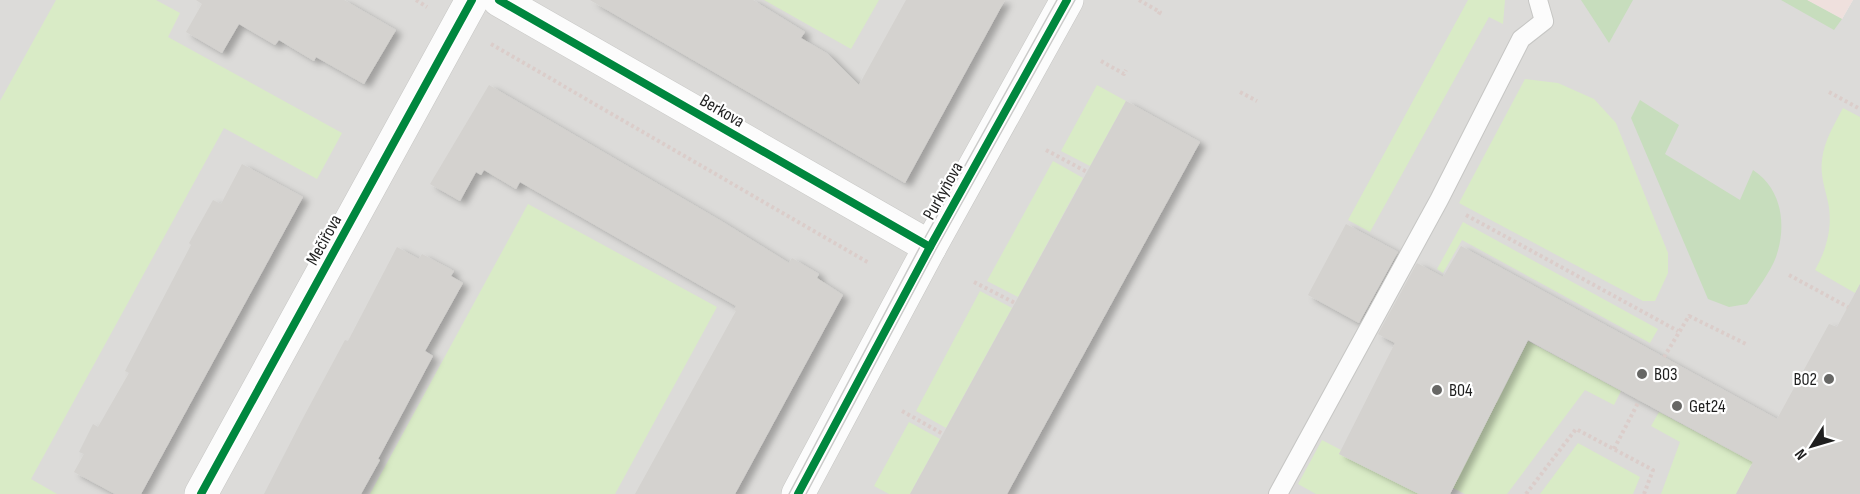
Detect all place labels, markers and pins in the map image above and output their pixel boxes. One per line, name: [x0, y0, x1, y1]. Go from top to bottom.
place label: B03: [1654, 364, 1678, 385]
marker: B03: [1635, 367, 1649, 381]
place label: B02: [1794, 369, 1817, 390]
marker: B02: [1822, 372, 1836, 386]
place label: B04: [1449, 380, 1473, 401]
marker: B04: [1430, 383, 1444, 397]
place label: Get24: [1689, 396, 1726, 417]
marker: Get24: [1670, 399, 1684, 413]

